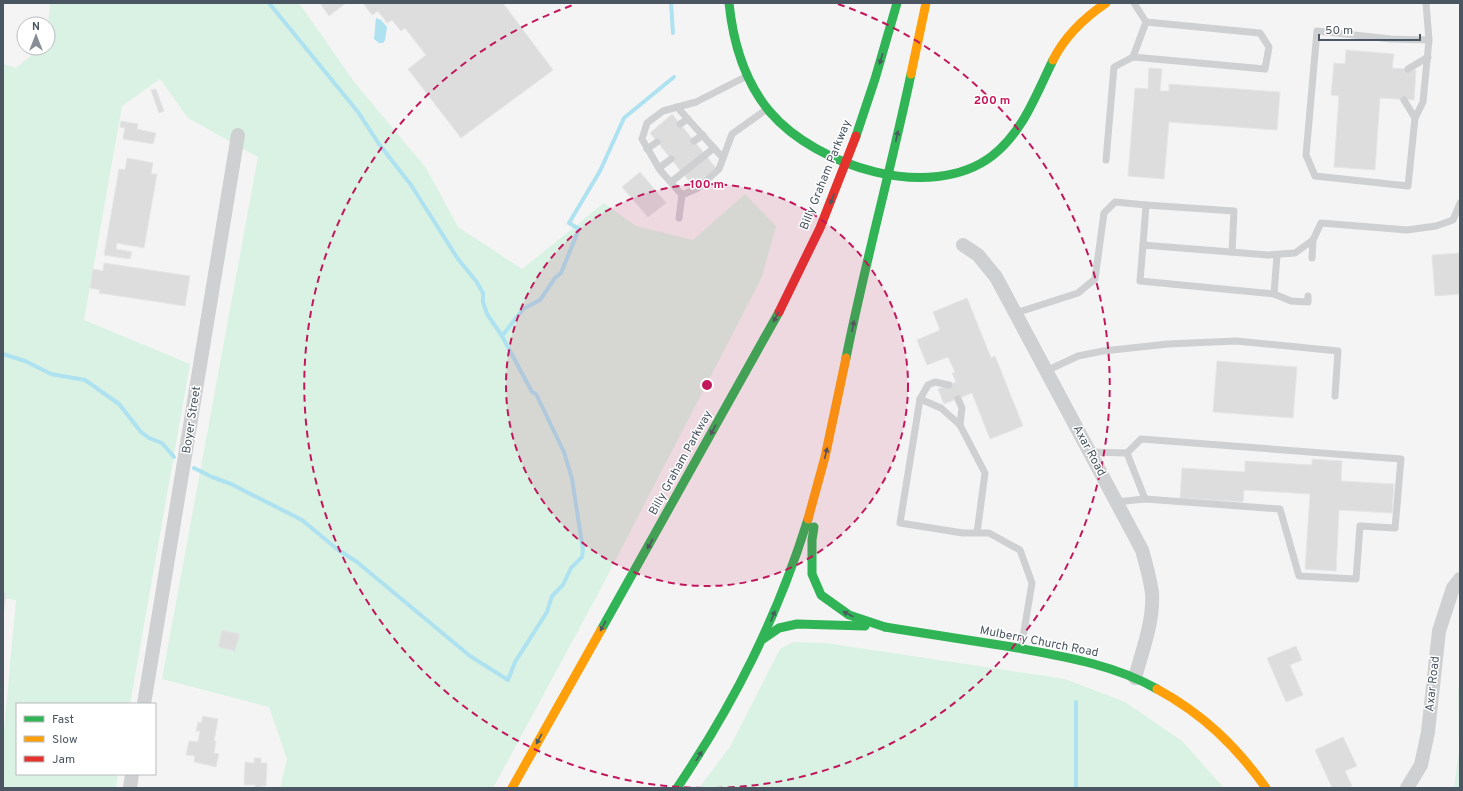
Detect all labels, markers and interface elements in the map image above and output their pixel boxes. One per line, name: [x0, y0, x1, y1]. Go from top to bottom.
north arrow: [16, 16, 56, 56]
scale bar: [1319, 16, 1420, 42]
text: N: [32, 20, 40, 34]
text: 50 m: [1325, 23, 1353, 39]
one-way arrow: [878, 53, 884, 65]
text: 200 m: [974, 93, 1010, 109]
street label: Billy Graham Parkway: [797, 118, 855, 232]
one-way arrow: [895, 130, 901, 142]
text: 100 m: [690, 177, 724, 193]
one-way arrow: [828, 193, 835, 205]
one-way arrow: [773, 311, 779, 322]
one-way arrow: [851, 320, 857, 332]
centre of rings: [700, 378, 714, 392]
street label: Boyer Street: [179, 385, 205, 455]
street label: Billy Graham Parkway: [646, 408, 716, 518]
street label: Axar Road: [1069, 423, 1109, 479]
one-way arrow: [709, 424, 716, 436]
one-way arrow: [824, 447, 830, 459]
one-way arrow: [646, 538, 653, 550]
one-way arrow: [769, 610, 776, 622]
one-way arrow: [842, 611, 854, 617]
one-way arrow: [600, 620, 607, 632]
street label: Mulberry Church Road: [978, 623, 1100, 661]
street label: Axar Road: [1422, 655, 1444, 713]
legend: [16, 703, 156, 775]
text: Fast: [52, 712, 74, 728]
text: Slow: [52, 732, 78, 748]
one-way arrow: [536, 733, 543, 745]
one-way arrow: [695, 750, 703, 761]
text: Jam: [52, 752, 75, 768]

